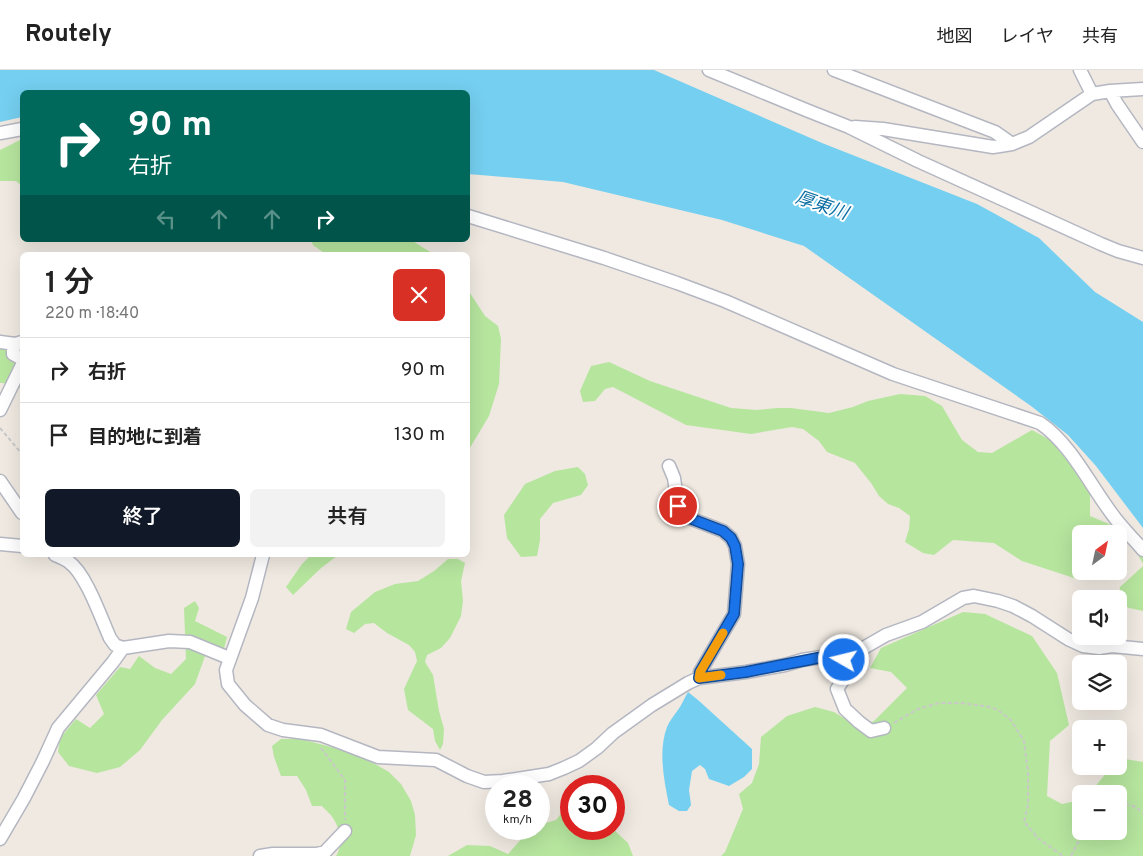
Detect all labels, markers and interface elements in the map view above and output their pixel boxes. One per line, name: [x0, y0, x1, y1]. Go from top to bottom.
text: Routely: [25, 20, 112, 50]
text: 地図: [937, 26, 973, 49]
text: レイヤ: [1001, 26, 1054, 49]
text: 共有: [1082, 26, 1118, 49]
text: 90 m: [128, 104, 212, 148]
icon: right: [45, 110, 110, 175]
text: 右折: [128, 154, 172, 181]
water label: 厚東川: [792, 187, 853, 227]
icon: left: [152, 205, 180, 233]
icon: ahead: [205, 205, 233, 233]
icon: ahead: [258, 205, 286, 233]
icon: right: [311, 205, 339, 233]
text: 1 分: [45, 266, 94, 303]
button: close: [393, 269, 445, 321]
text: 220 m · 18:40: [45, 304, 139, 324]
icon: right: [45, 356, 73, 384]
text: 90 m: [401, 358, 445, 382]
text: 右折: [88, 361, 126, 385]
icon: arrive: [45, 421, 73, 449]
text: 130 m: [394, 423, 445, 447]
text: 目的地に到着: [88, 426, 202, 450]
pin: [657, 485, 699, 527]
button: 終了: [45, 489, 240, 547]
button: 共有: [250, 489, 445, 547]
icon: arrive: [664, 492, 692, 520]
north arrow: [1072, 525, 1128, 580]
map controls: [1072, 525, 1127, 840]
button: sound: [1072, 590, 1127, 645]
position arrow: [817, 633, 869, 685]
button: layers: [1072, 655, 1127, 710]
button: +: [1072, 720, 1127, 775]
speed limit sign: 30: [560, 775, 625, 840]
text: 28: [502, 785, 533, 817]
button: −: [1072, 785, 1127, 840]
text: km/h: [503, 812, 532, 828]

